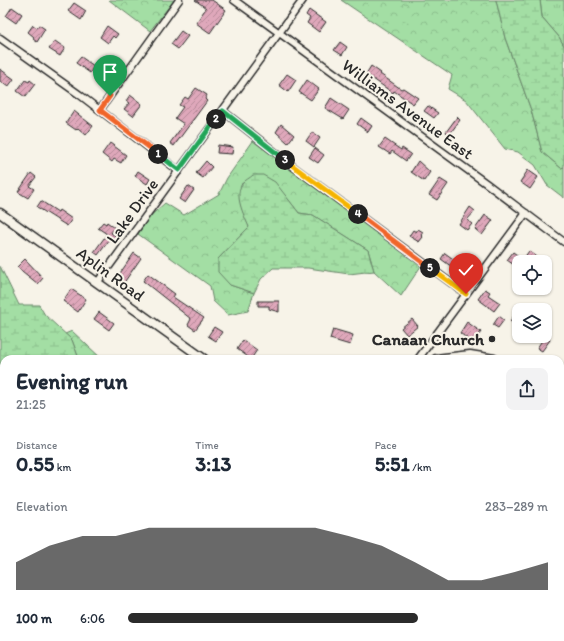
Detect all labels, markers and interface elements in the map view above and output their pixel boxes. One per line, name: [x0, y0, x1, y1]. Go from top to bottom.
pin: [93, 55, 127, 96]
street label: Williams Avenue East: [338, 55, 478, 164]
icon: arrive: [99, 61, 121, 83]
pin: 2: [206, 109, 226, 129]
text: 2: [213, 112, 219, 125]
pin: 1: [148, 144, 168, 164]
text: 1: [155, 147, 161, 160]
pin: 3: [275, 150, 295, 170]
text: 3: [282, 153, 288, 166]
street label: Lake Drive: [102, 175, 162, 247]
pin: 4: [348, 204, 368, 224]
text: 4: [355, 207, 361, 220]
street label: Aplin Road: [73, 243, 150, 306]
pin: [449, 253, 483, 294]
map controls: [512, 255, 552, 343]
button: locate: [512, 255, 552, 295]
pin: 5: [420, 258, 440, 278]
icon: check: [455, 259, 477, 281]
text: 5: [427, 261, 433, 274]
button: layers: [512, 303, 552, 343]
place label: Canaan Church: [372, 329, 485, 349]
marker: Canaan Church: [487, 334, 497, 344]
text: Evening run: [16, 368, 128, 395]
button: share: [506, 368, 548, 410]
text: 21:25: [16, 397, 46, 412]
text: Distance: [16, 439, 57, 452]
text: Time: [195, 439, 219, 452]
text: Pace: [375, 439, 397, 452]
text: 0.55: [16, 452, 54, 476]
text: 3:13: [195, 452, 231, 476]
text: 5:51: [375, 452, 410, 476]
text: km: [54, 461, 71, 474]
text: /km: [410, 461, 432, 474]
text: Elevation: [16, 499, 68, 514]
text: 283–289 m: [485, 499, 548, 514]
text: 100 m: [16, 611, 52, 626]
text: 6:06: [80, 611, 105, 626]

